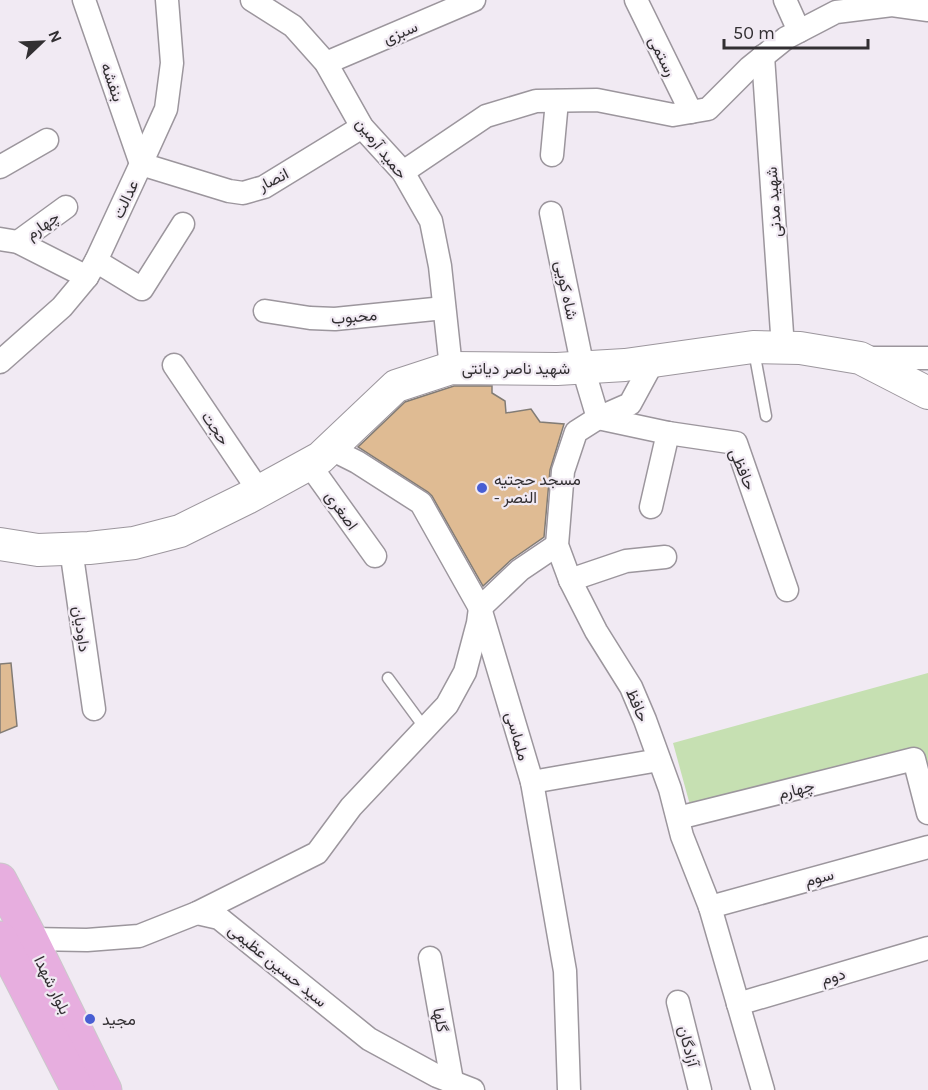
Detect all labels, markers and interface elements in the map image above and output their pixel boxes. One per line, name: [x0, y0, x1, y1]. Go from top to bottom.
north arrow: [12, 12, 72, 72]
scale bar: [724, 12, 868, 50]
street label: سبزی: [380, 17, 421, 49]
text: 50 m: [733, 22, 775, 44]
text: N: [44, 27, 66, 45]
street label: رستمی: [644, 33, 680, 80]
street label: بنفشه: [97, 60, 128, 104]
street label: حمید آرمین: [351, 114, 412, 184]
street label: انصار: [254, 164, 292, 196]
street label: شهید مدنی: [762, 166, 786, 238]
street label: عدالت: [108, 177, 143, 221]
street label: چهارم: [22, 207, 64, 245]
street label: شاه کویی: [550, 259, 582, 322]
street label: محبوب: [330, 305, 378, 329]
street label: شهید ناصر دیانتی: [462, 359, 570, 379]
street label: حجت: [198, 408, 234, 449]
street label: حافظی: [724, 446, 760, 494]
place label: مسجد حجتیه - النصر: [494, 470, 581, 508]
marker: مسجد حجتیه - النصر: [475, 481, 489, 495]
street label: اصغری: [320, 487, 362, 534]
street label: داودیان: [68, 605, 94, 653]
street label: حافظ: [622, 686, 653, 725]
street label: ملماسی: [501, 709, 534, 763]
street label: چهارم: [776, 776, 817, 805]
street label: سوم: [803, 865, 836, 891]
street label: سید حسین عظیمی: [224, 920, 331, 1012]
street label: بلوار شهدا: [29, 953, 75, 1018]
street label: دوم: [819, 964, 848, 990]
street label: گلها: [428, 1006, 452, 1034]
place label: مجید: [102, 1010, 136, 1029]
marker: مجید: [83, 1012, 97, 1026]
street label: آزادگان: [673, 1024, 703, 1070]

